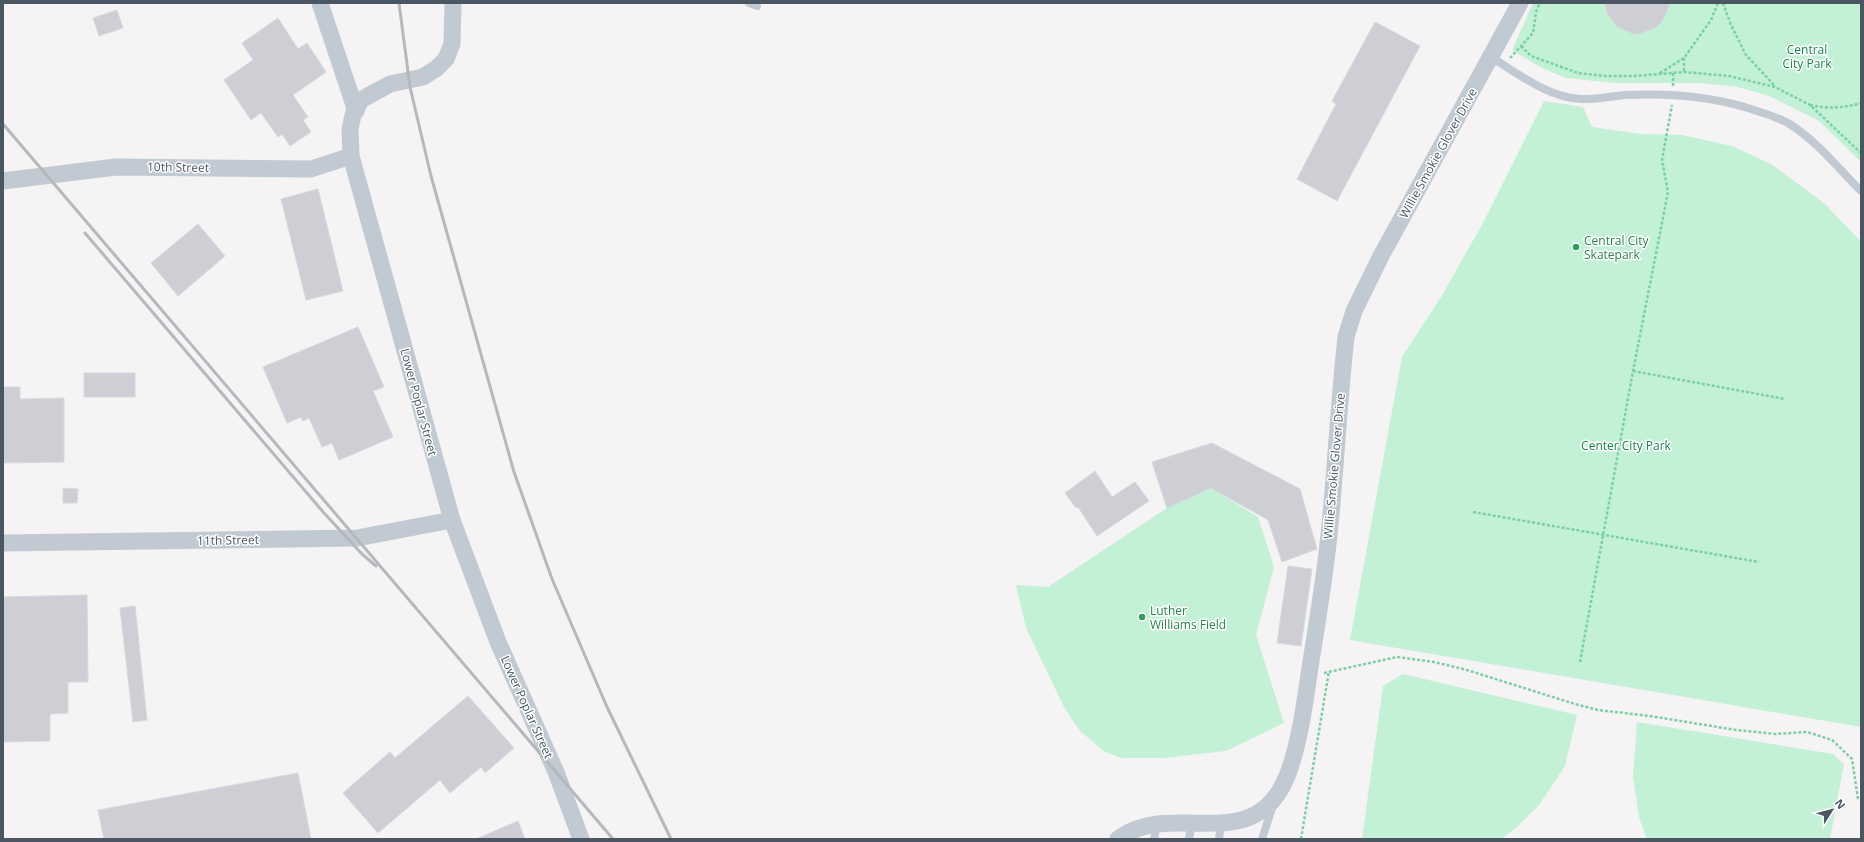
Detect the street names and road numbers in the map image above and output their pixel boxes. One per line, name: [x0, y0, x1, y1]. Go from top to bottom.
street label: Willie Smokie Glover Drive: [1395, 85, 1481, 221]
street label: 10th Street: [147, 158, 209, 176]
street label: Lower Poplar Street: [396, 346, 442, 458]
street label: Willie Smokie Glover Drive: [1319, 392, 1349, 540]
street label: 11th Street: [197, 531, 259, 549]
street label: Lower Poplar Street: [497, 653, 557, 761]

